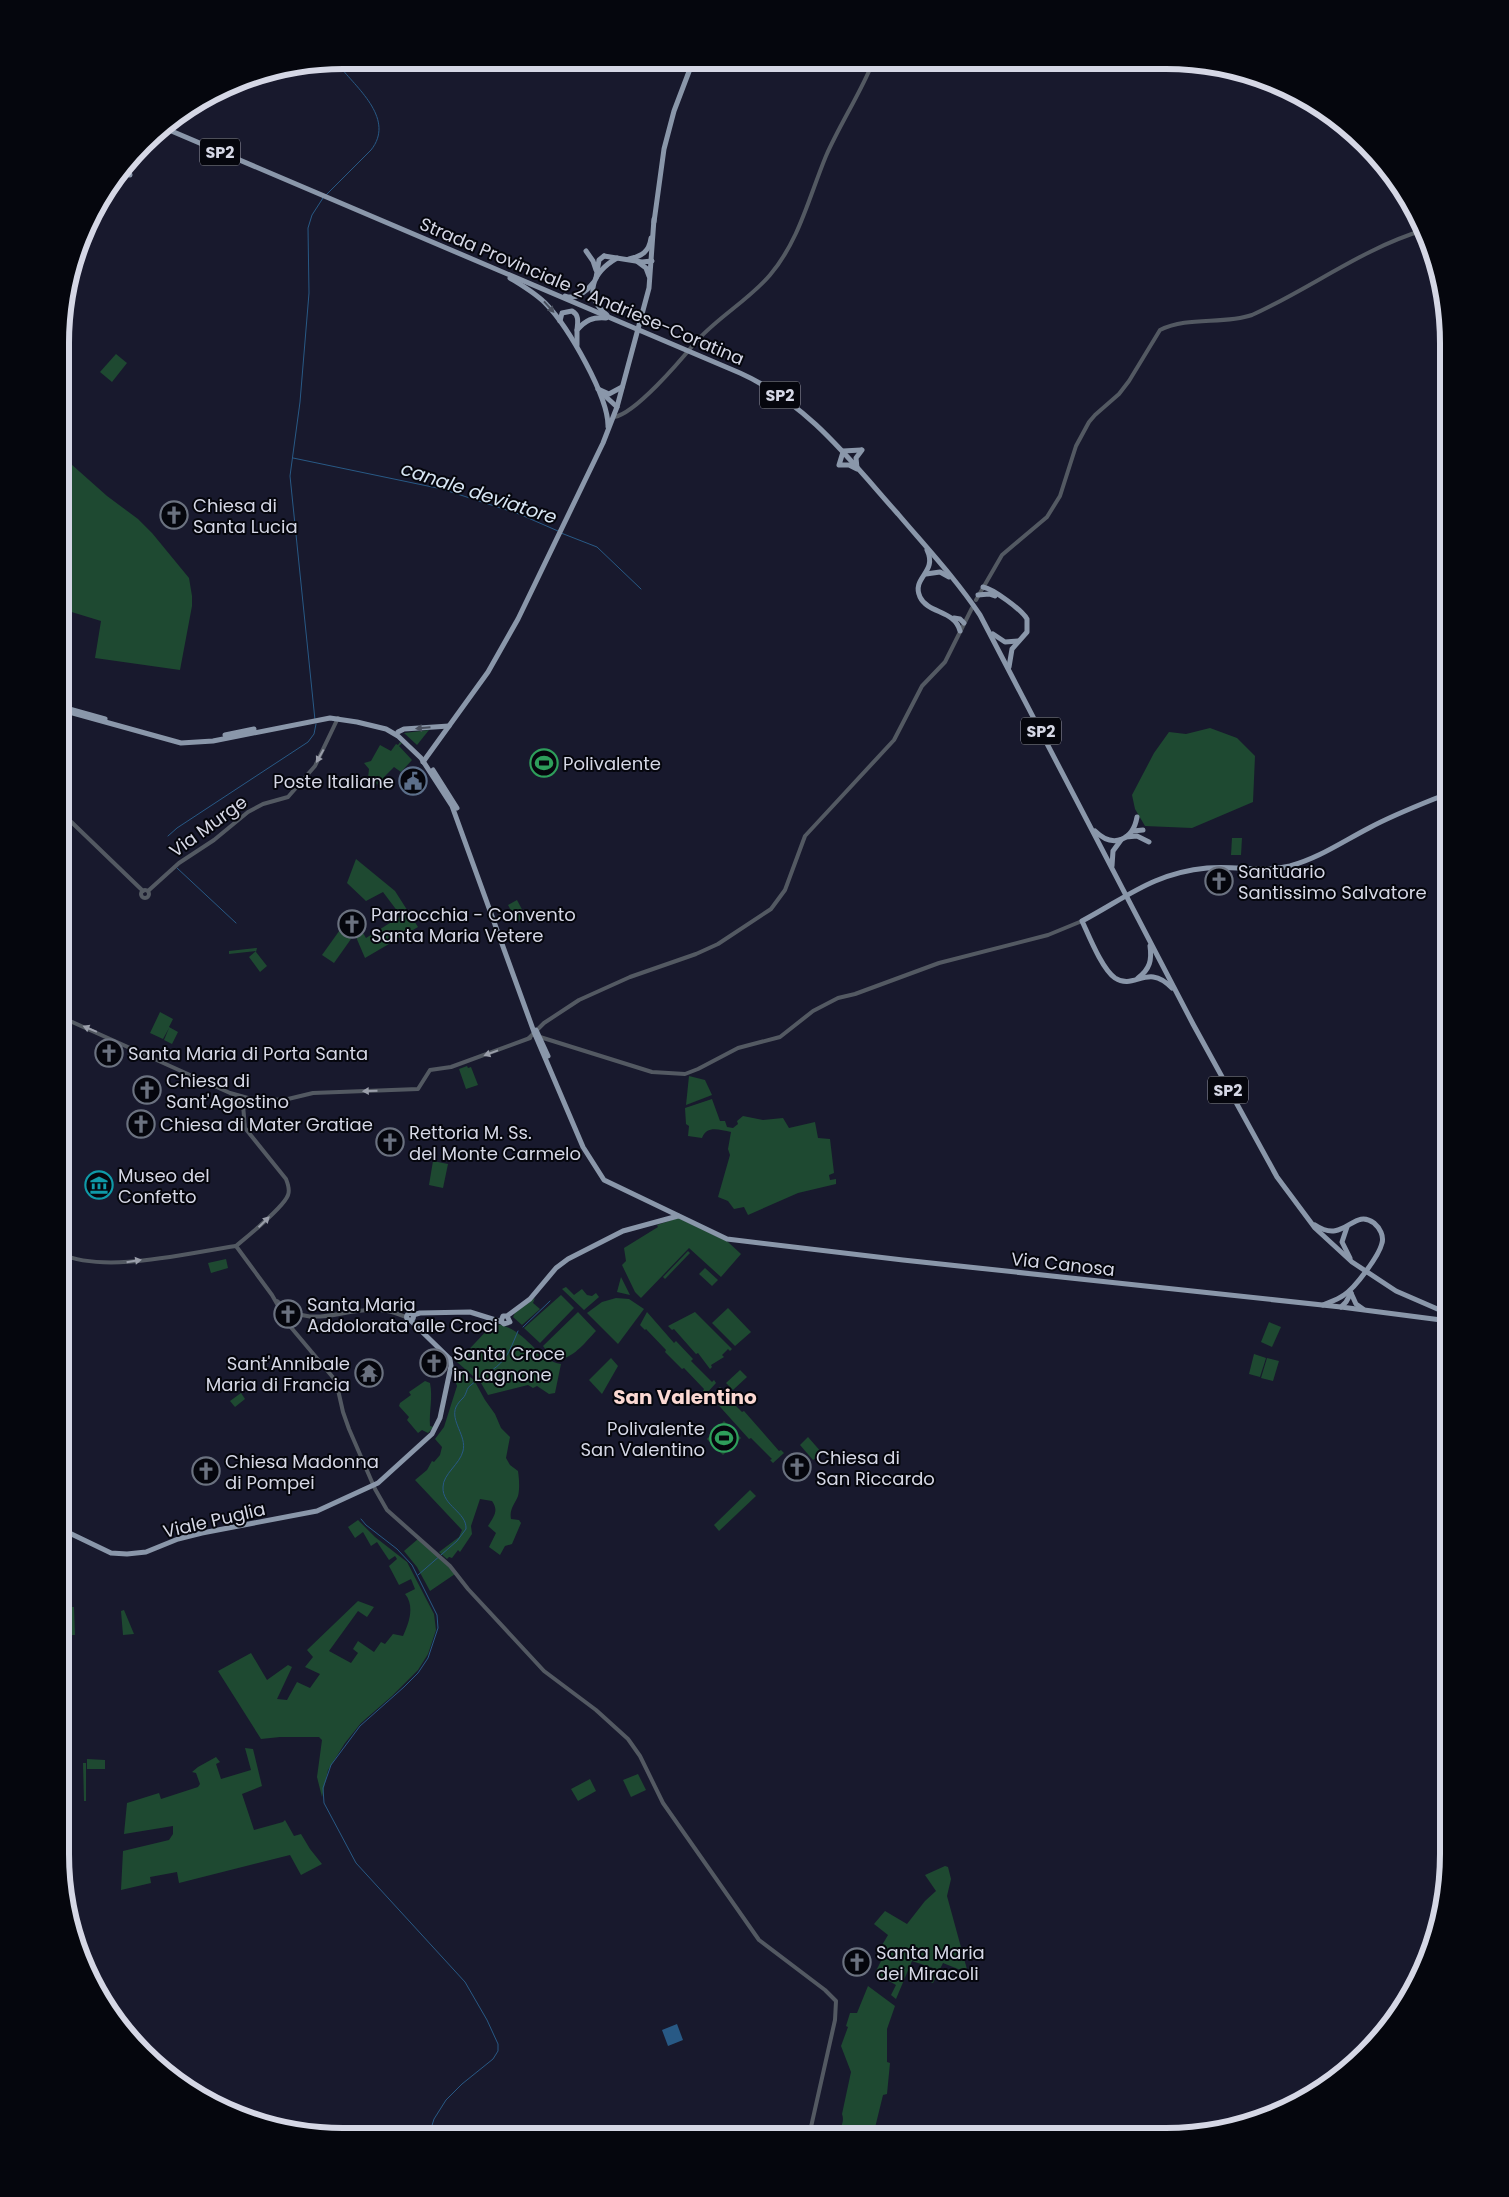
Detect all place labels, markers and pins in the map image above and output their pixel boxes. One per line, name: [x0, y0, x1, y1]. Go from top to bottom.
place label: Chiesa di Santa Lucia: [193, 493, 298, 539]
church icon: Chiesa di Santa Lucia: [159, 500, 189, 530]
sports icon: Polivalente: [529, 748, 559, 778]
place label: Polivalente: [563, 751, 661, 776]
public building icon: Poste Italiane: [398, 766, 428, 796]
place label: Poste Italiane: [273, 769, 394, 794]
place label: Santuario Santissimo Salvatore: [1238, 859, 1427, 905]
church icon: Santuario Santissimo Salvatore: [1204, 866, 1234, 896]
place label: Parrocchia - Convento Santa Maria Vetere: [371, 902, 576, 948]
church icon: Parrocchia - Convento Santa Maria Vetere: [337, 909, 367, 939]
church icon: Santa Maria di Porta Santa: [94, 1038, 124, 1068]
place label: Santa Maria di Porta Santa: [128, 1041, 368, 1066]
place label: Chiesa di Sant'Agostino: [166, 1068, 289, 1114]
church icon: Chiesa di Sant'Agostino: [132, 1075, 162, 1105]
church icon: Chiesa di Mater Gratiae: [126, 1109, 156, 1139]
place label: Chiesa di Mater Gratiae: [160, 1112, 373, 1137]
place label: Rettoria M. Ss. del Monte Carmelo: [409, 1120, 581, 1166]
church icon: Rettoria M. Ss. del Monte Carmelo: [375, 1127, 405, 1157]
place label: Museo del Confetto: [118, 1163, 210, 1209]
museum icon: Museo del Confetto: [84, 1170, 114, 1200]
place label: Santa Maria Addolorata alle Croci: [307, 1292, 498, 1338]
church icon: Santa Maria Addolorata alle Croci: [273, 1299, 303, 1329]
place label: Santa Croce in Lagnone: [453, 1341, 565, 1387]
church icon: Santa Croce in Lagnone: [419, 1348, 449, 1378]
place label: Sant'Annibale Maria di Francia: [206, 1351, 350, 1397]
temple icon: Sant'Annibale Maria di Francia: [354, 1358, 384, 1388]
place label: Polivalente San Valentino: [580, 1416, 705, 1462]
sports icon: Polivalente San Valentino: [709, 1423, 739, 1453]
place label: Chiesa di San Riccardo: [816, 1445, 935, 1491]
place label: Chiesa Madonna di Pompei: [225, 1449, 379, 1495]
church icon: Chiesa di San Riccardo: [782, 1452, 812, 1482]
church icon: Chiesa Madonna di Pompei: [191, 1456, 221, 1486]
place label: Santa Maria dei Miracoli: [876, 1940, 985, 1986]
church icon: Santa Maria dei Miracoli: [842, 1947, 872, 1977]

